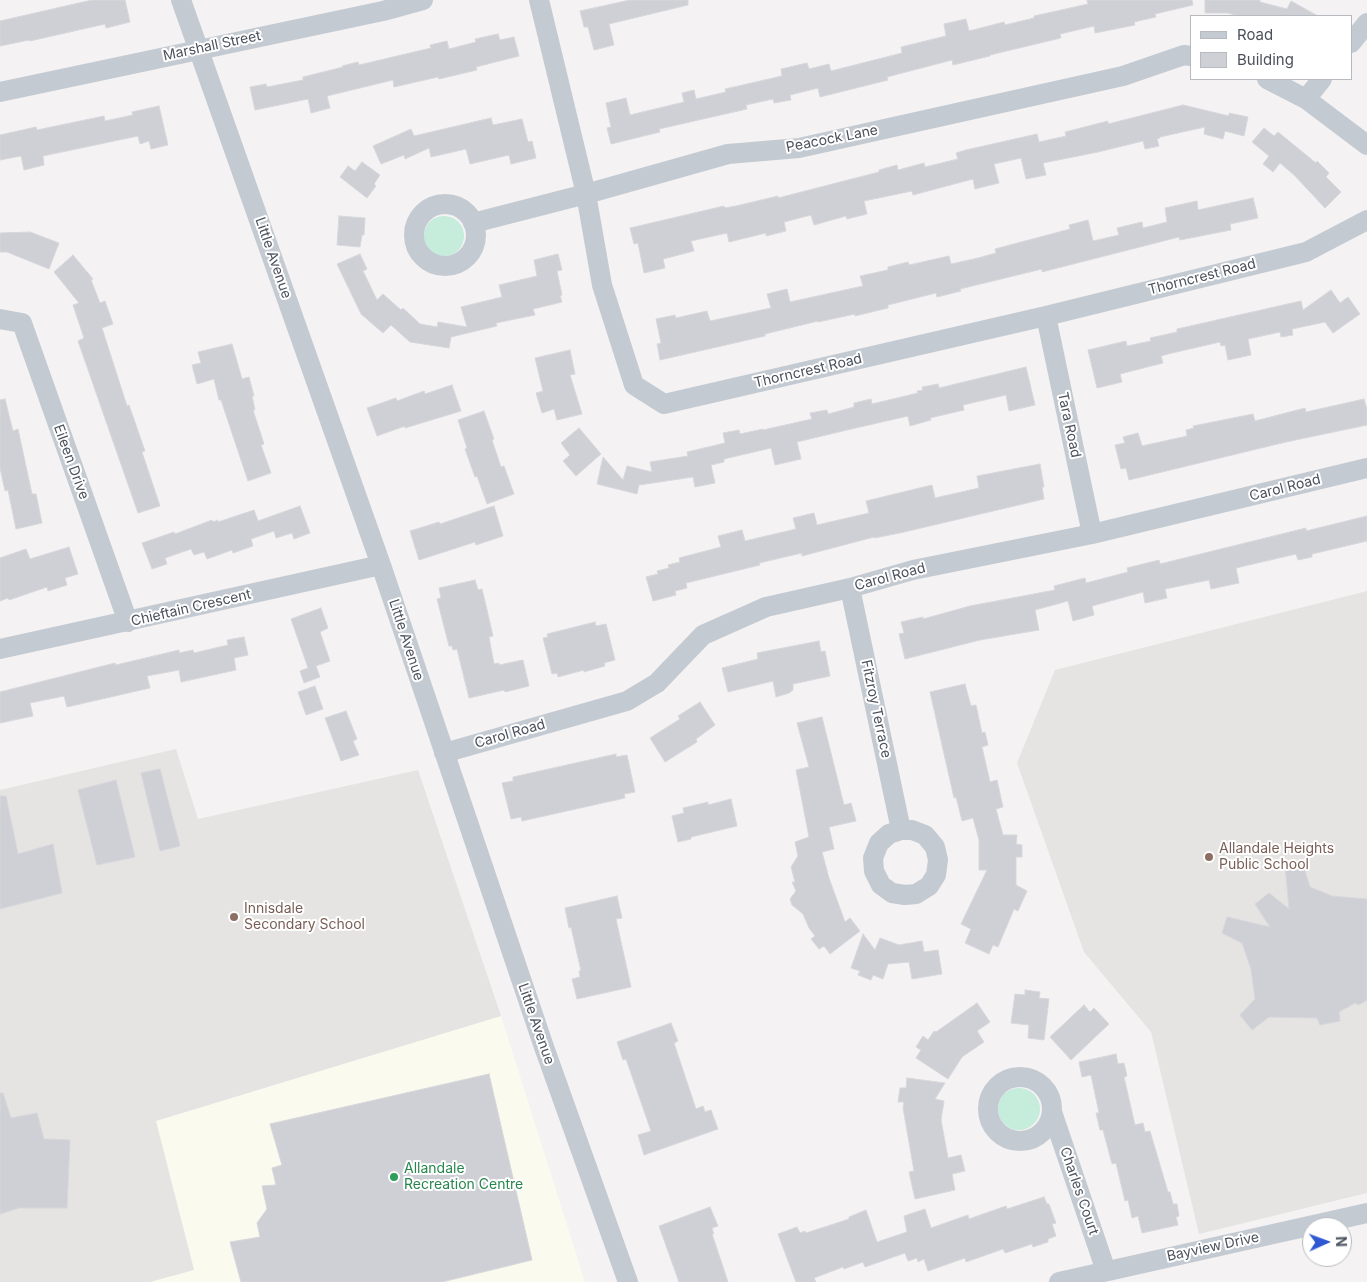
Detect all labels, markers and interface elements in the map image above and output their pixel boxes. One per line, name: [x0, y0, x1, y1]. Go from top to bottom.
legend: [1190, 15, 1352, 80]
text: Road: [1237, 25, 1273, 44]
street label: Marshall Street: [162, 27, 262, 65]
text: Building: [1237, 50, 1294, 69]
street label: Peacock Lane: [785, 122, 879, 156]
street label: Little Avenue: [251, 215, 295, 301]
street label: Thorncrest Road: [1146, 256, 1258, 298]
street label: Thorncrest Road: [752, 350, 864, 392]
street label: Tara Road: [1054, 391, 1084, 459]
street label: Eileen Drive: [50, 422, 92, 502]
street label: Carol Road: [1248, 471, 1322, 505]
street label: Carol Road: [853, 559, 927, 595]
street label: Chieftain Crescent: [129, 586, 253, 630]
street label: Little Avenue: [385, 597, 427, 683]
street label: Fitzroy Terrace: [857, 658, 895, 760]
street label: Carol Road: [473, 716, 547, 752]
place label: Allandale Heights Public School: [1219, 841, 1334, 874]
marker: Allandale Heights Public School: [1203, 851, 1215, 863]
place label: Innisdale Secondary School: [244, 901, 365, 934]
marker: Innisdale Secondary School: [228, 911, 240, 923]
street label: Little Avenue: [514, 981, 558, 1067]
street label: Charles Court: [1056, 1145, 1102, 1237]
place label: Allandale Recreation Centre: [404, 1161, 523, 1194]
marker: Allandale Recreation Centre: [388, 1171, 400, 1183]
north arrow: [1302, 1217, 1352, 1267]
street label: Bayview Drive: [1165, 1229, 1261, 1265]
text: N: [1333, 1236, 1350, 1247]

